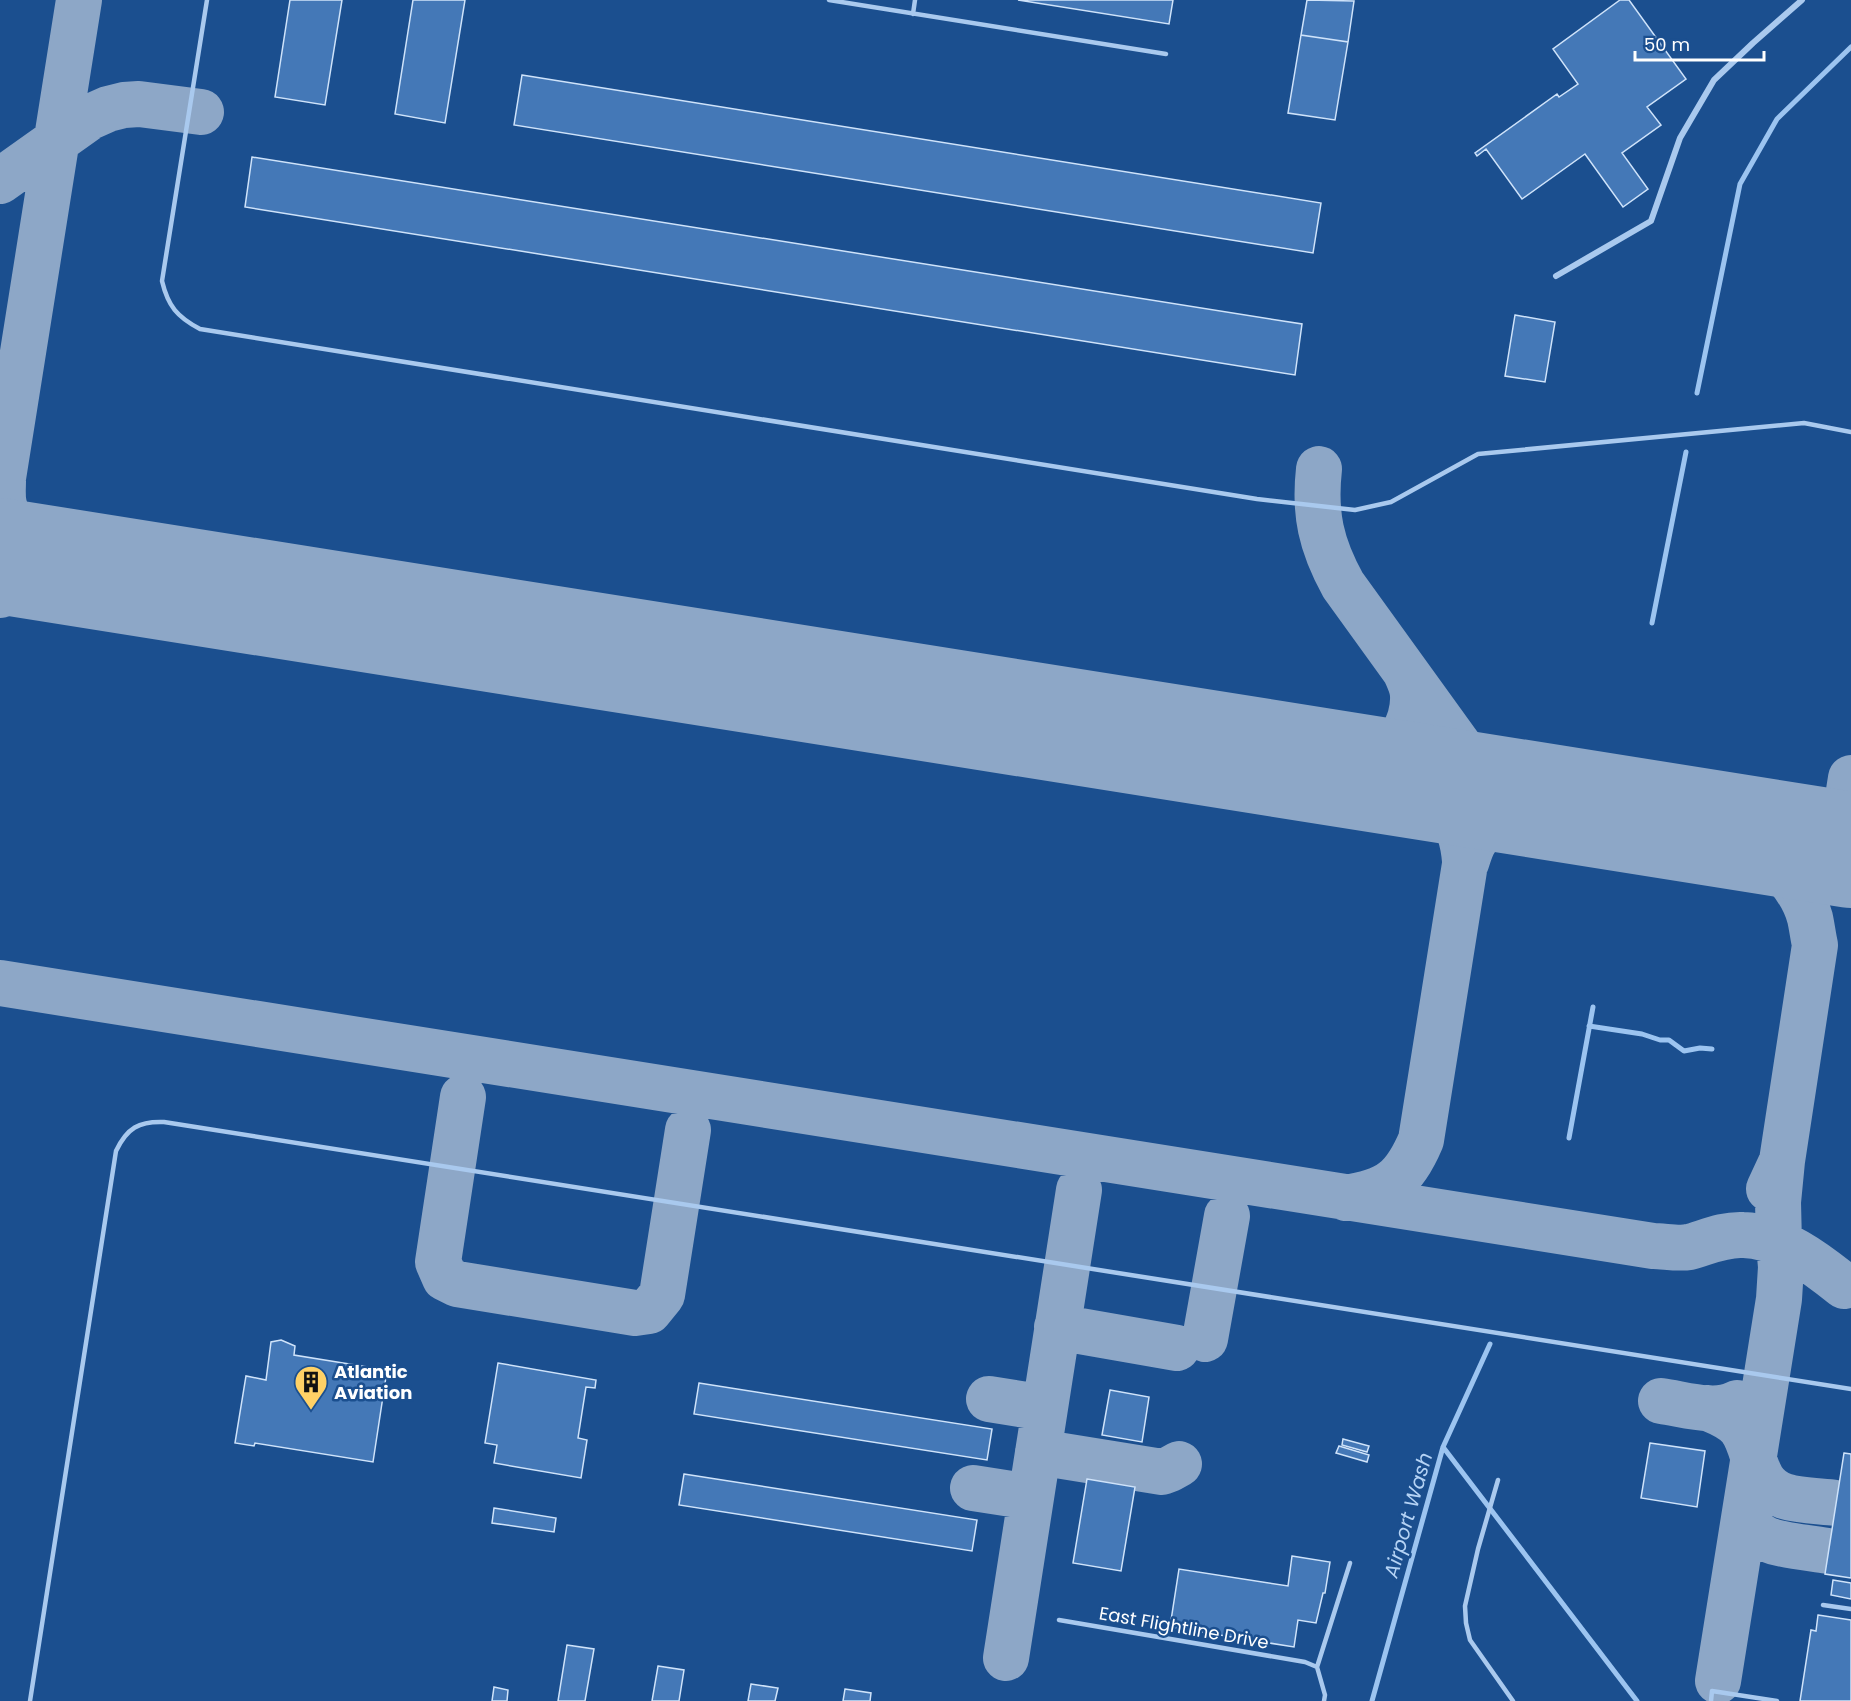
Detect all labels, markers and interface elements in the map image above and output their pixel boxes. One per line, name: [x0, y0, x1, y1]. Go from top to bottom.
scale bar: [1635, 24, 1764, 62]
text: 50 m: [1644, 32, 1690, 57]
place label: Atlantic Aviation: [334, 1359, 412, 1405]
building icon: Atlantic Aviation: [293, 1364, 329, 1411]
water label: Airport Wash: [1376, 1449, 1439, 1582]
street label: East Flightline Drive: [1097, 1600, 1271, 1655]

